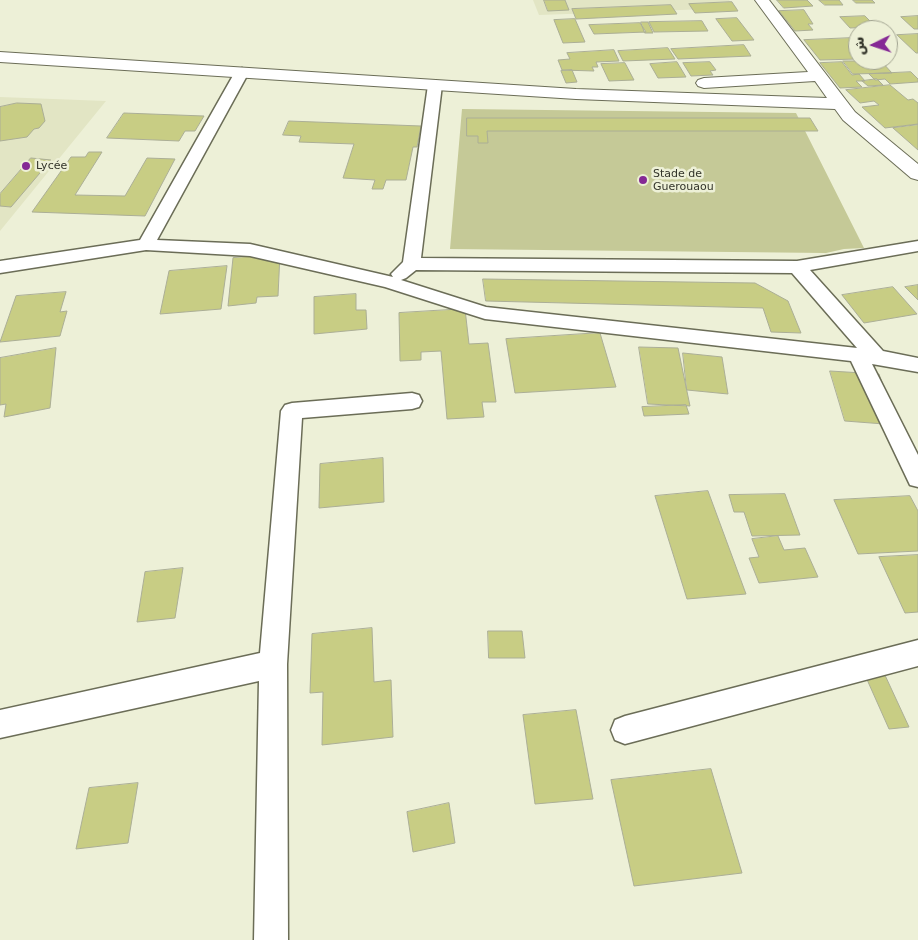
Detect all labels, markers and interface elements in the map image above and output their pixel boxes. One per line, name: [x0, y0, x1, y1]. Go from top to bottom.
north arrow: [848, 20, 898, 70]
text: ش: [850, 36, 868, 56]
place label: Lycée: [36, 159, 67, 173]
marker: Lycée: [20, 160, 32, 172]
place label: Stade de Guerouaou: [653, 167, 714, 193]
marker: Stade de Guerouaou: [637, 174, 649, 186]

